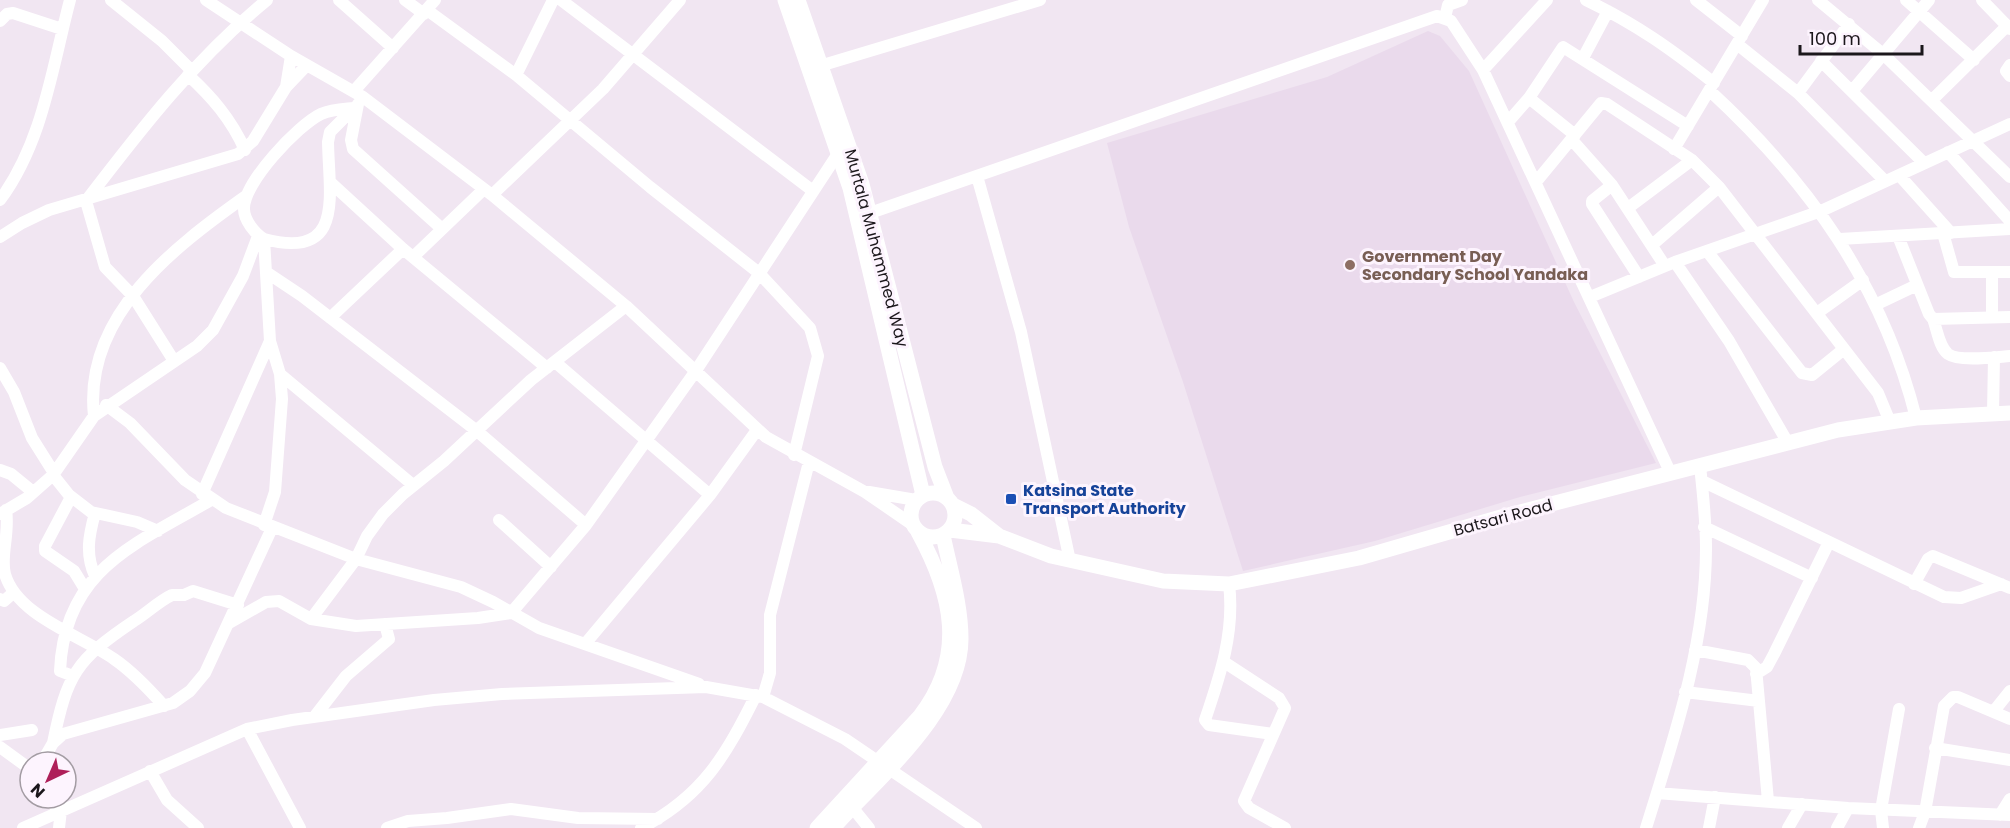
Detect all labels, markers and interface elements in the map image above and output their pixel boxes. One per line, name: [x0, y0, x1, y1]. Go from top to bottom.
scale bar: [1800, 18, 1922, 56]
text: 100 m: [1809, 26, 1861, 51]
street label: Murtala Muhammed Way: [839, 147, 914, 350]
place label: Government Day Secondary School Yandaka: [1362, 245, 1588, 286]
marker: Government Day Secondary School Yandaka: [1343, 258, 1357, 272]
place label: Katsina State Transport Authority: [1023, 479, 1187, 520]
marker: Katsina State Transport Authority: [1004, 492, 1018, 506]
street label: Batsari Road: [1451, 493, 1555, 542]
north arrow: [18, 750, 78, 810]
text: N: [26, 778, 50, 803]

